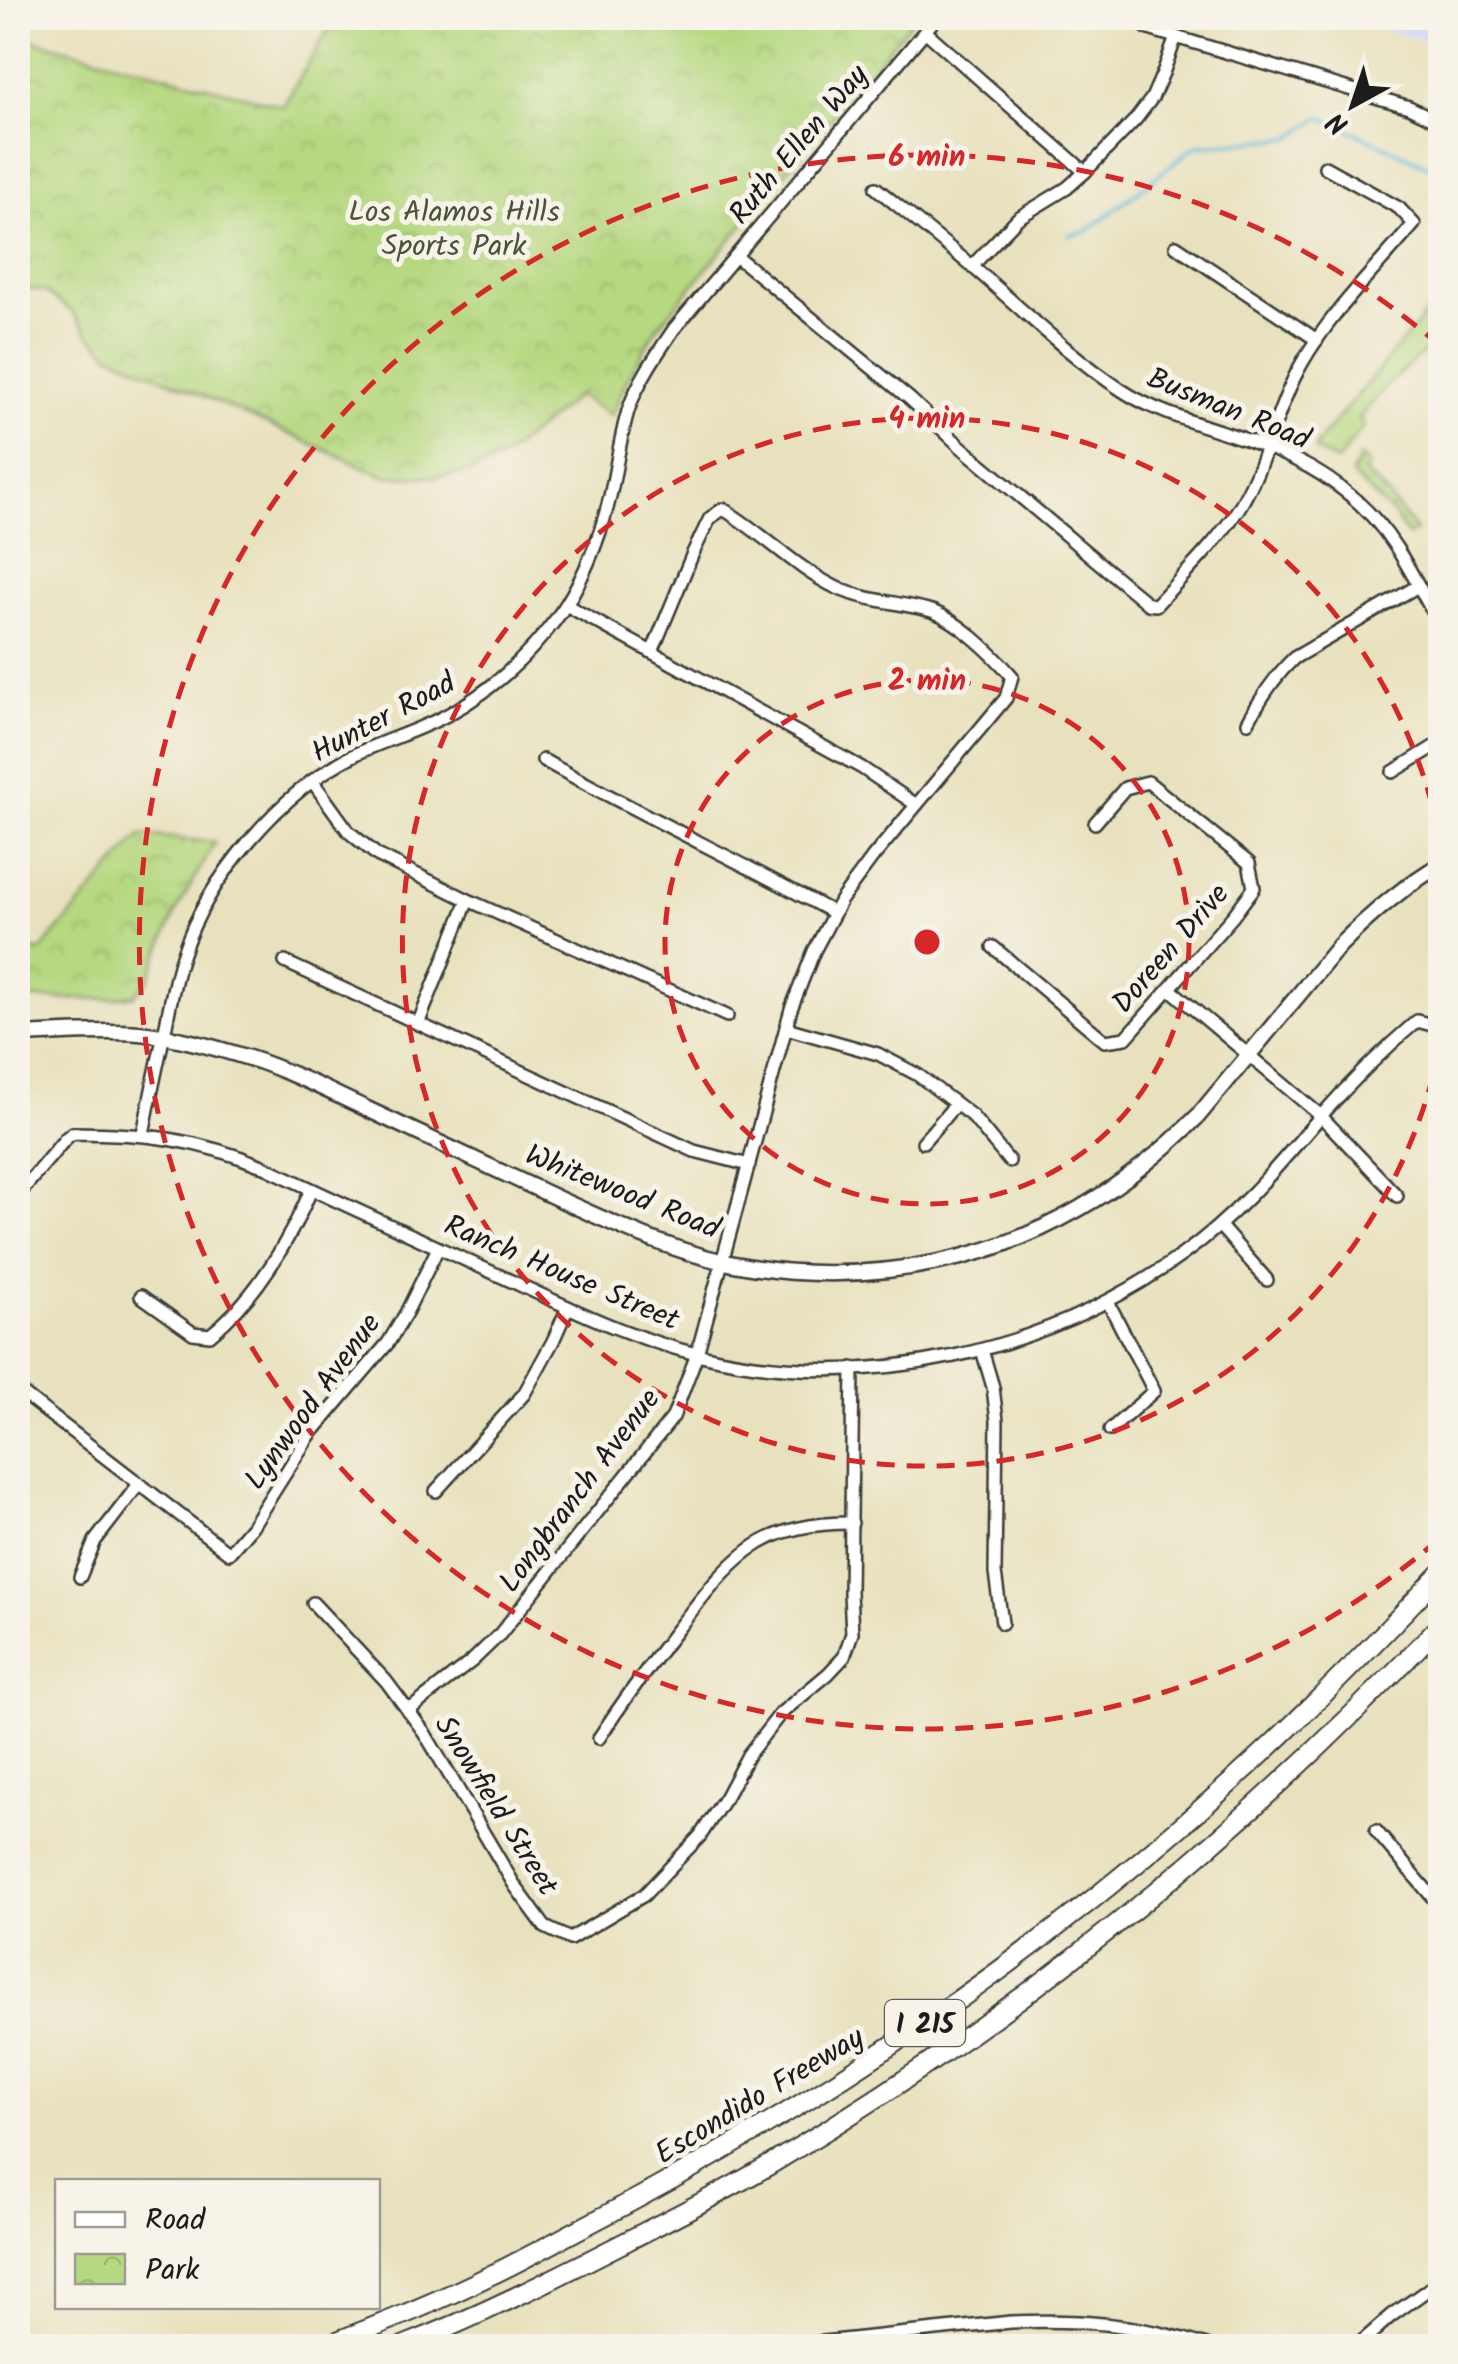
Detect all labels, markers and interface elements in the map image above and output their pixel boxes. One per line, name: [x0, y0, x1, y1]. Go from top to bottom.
street label: Ruth Ellen Way: [718, 54, 882, 236]
north arrow: [1303, 55, 1403, 155]
text: N: [1317, 99, 1360, 145]
text: 6 min: [889, 134, 965, 182]
park label: Los Alamos Hills Sports Park: [348, 189, 560, 271]
street label: Busman Road: [1139, 355, 1318, 465]
text: 4 min: [889, 396, 965, 444]
text: 2 min: [888, 658, 966, 706]
street label: Hunter Road: [303, 660, 466, 777]
street label: Doreen Drive: [1101, 873, 1242, 1026]
centre of rings: [909, 924, 945, 960]
street label: Whitewood Road: [518, 1132, 728, 1254]
street label: Ranch House Street: [436, 1203, 687, 1345]
street label: Lynwood Avenue: [233, 1303, 394, 1501]
street label: Longbranch Avenue: [487, 1379, 674, 1604]
street label: Snowfield Street: [421, 1706, 570, 1906]
road number: I 215: [885, 2000, 965, 2046]
street label: Escondido Freeway: [646, 2015, 875, 2178]
legend: [55, 2179, 380, 2309]
text: Road: [145, 2197, 206, 2245]
text: Park: [145, 2247, 200, 2295]

